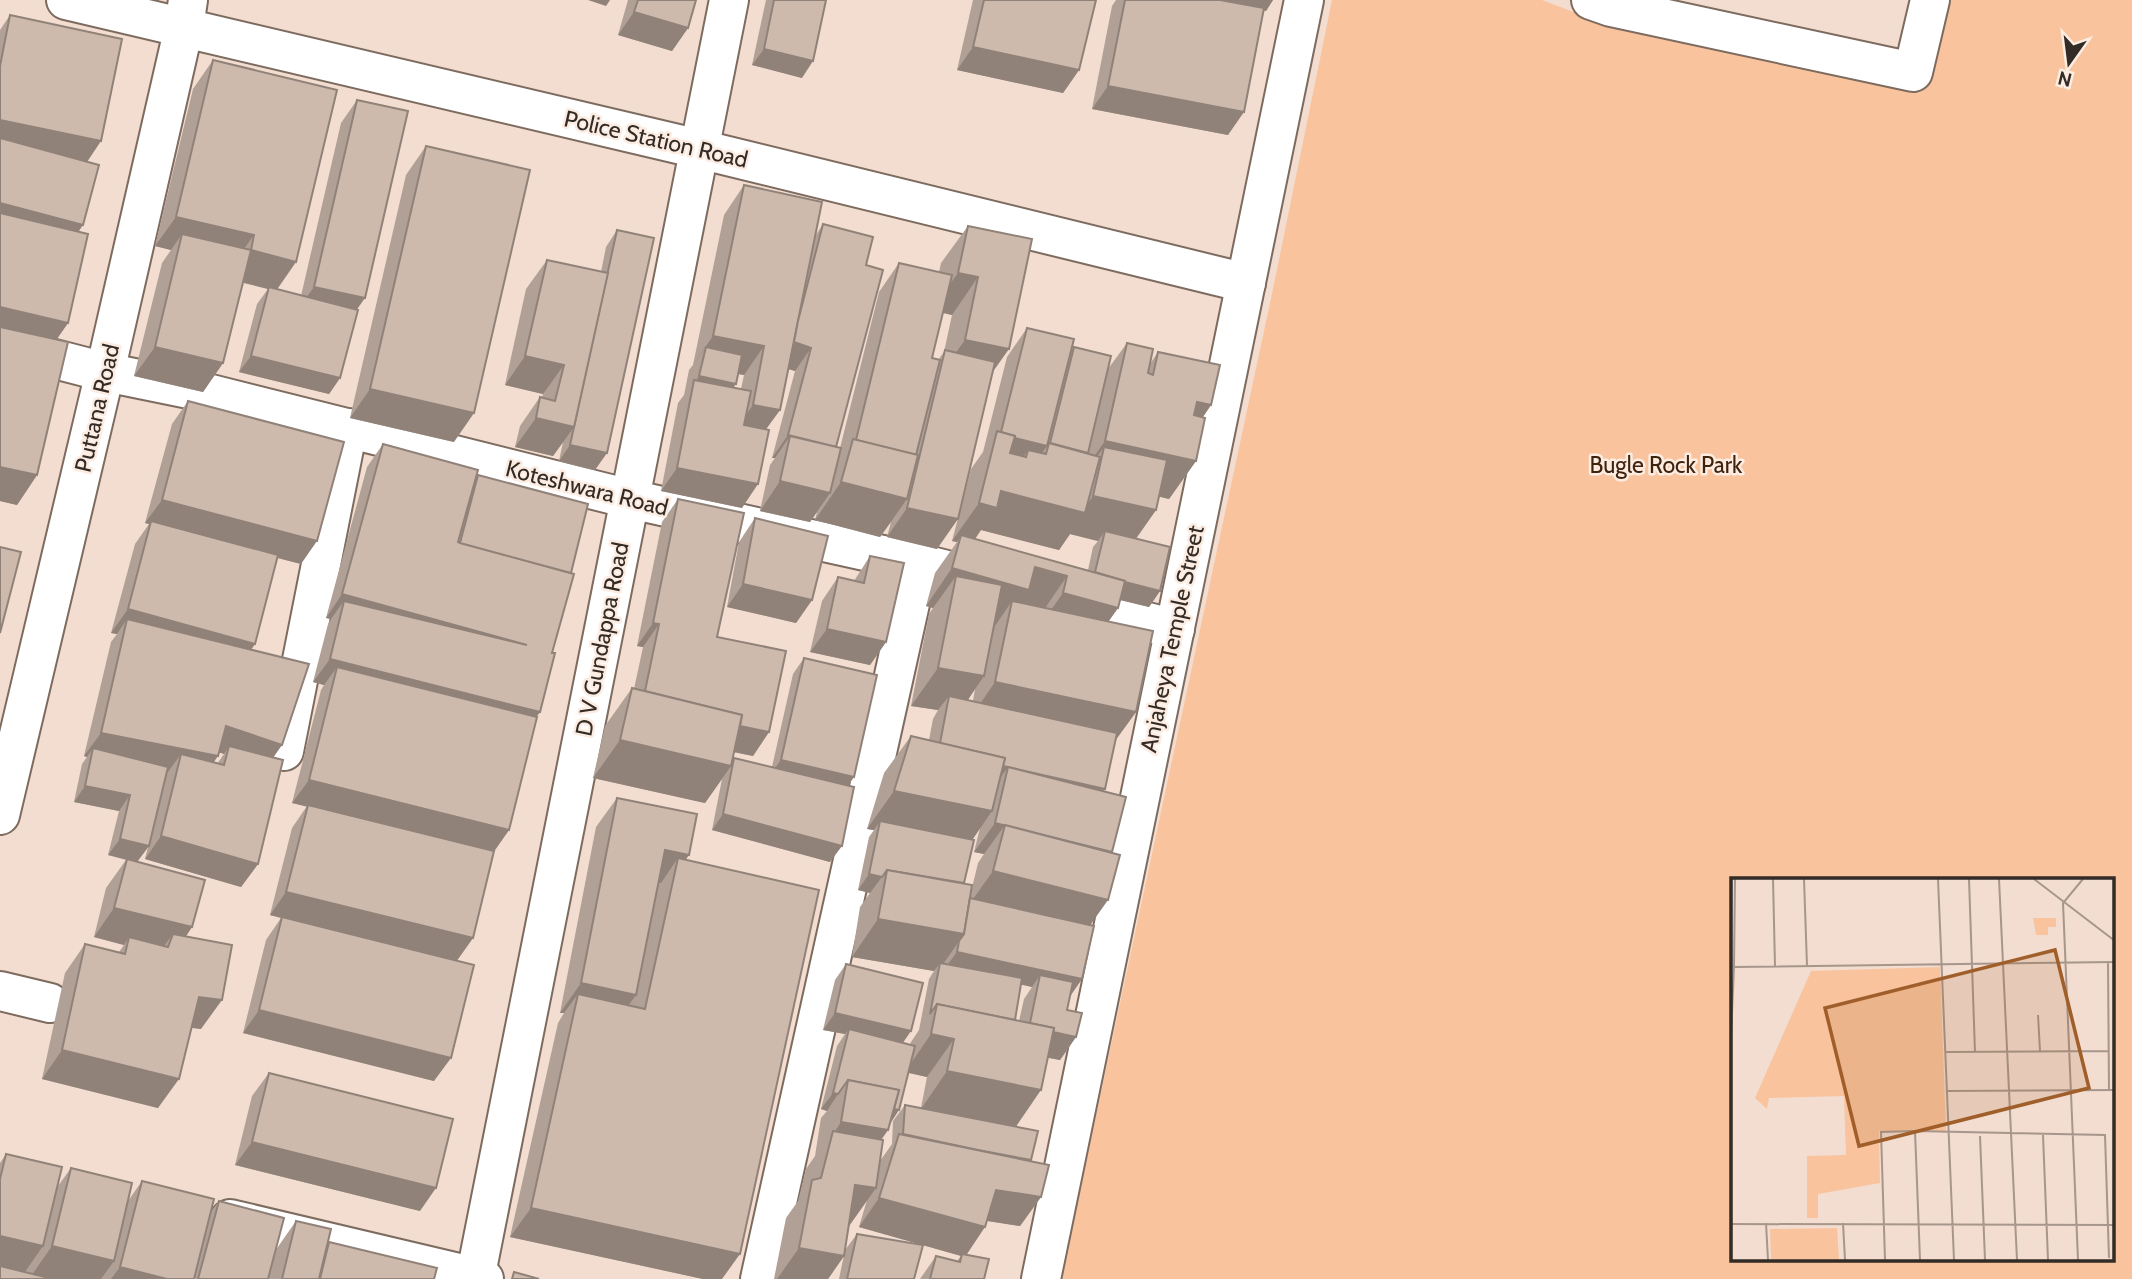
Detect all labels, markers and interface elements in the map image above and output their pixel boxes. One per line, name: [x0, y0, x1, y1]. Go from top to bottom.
north arrow: [2034, 28, 2104, 98]
text: N: [2056, 66, 2074, 92]
street label: Police Station Road: [561, 104, 751, 174]
street label: Puttana Road: [69, 341, 125, 475]
park label: Bugle Rock Park: [1590, 451, 1743, 479]
street label: Koteshwara Road: [503, 454, 671, 522]
street label: Anjaheya Temple Street: [1134, 523, 1210, 755]
street label: D V Gundappa Road: [569, 540, 635, 738]
inset map: [1731, 878, 2114, 1262]

